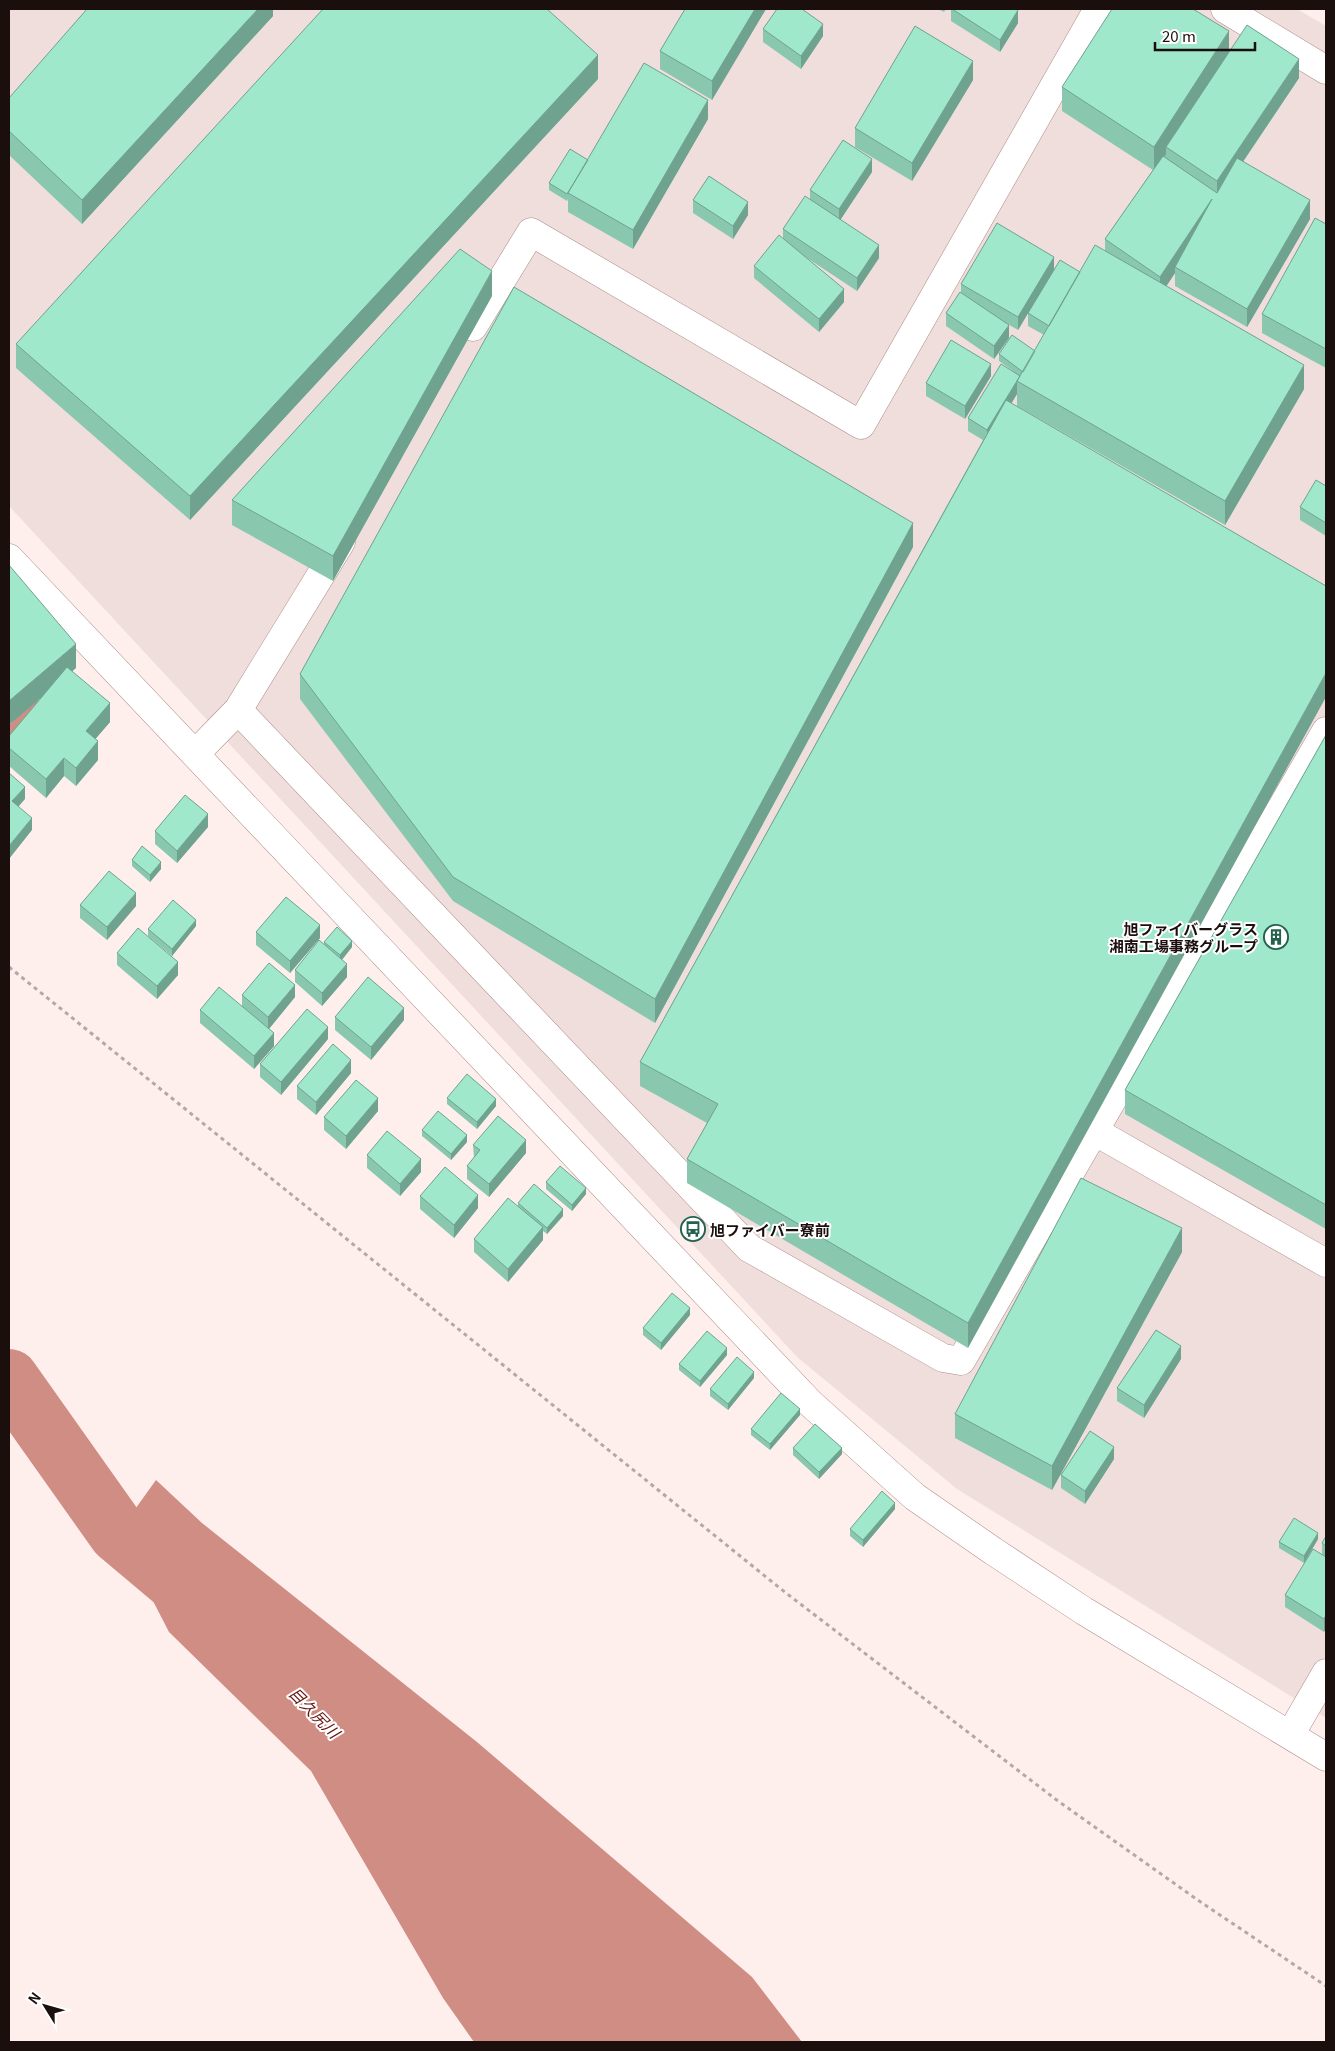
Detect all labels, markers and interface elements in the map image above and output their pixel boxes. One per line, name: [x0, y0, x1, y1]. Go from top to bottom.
scale bar: [1155, 20, 1255, 52]
text: 20 m: [1162, 25, 1196, 46]
place label: 旭ファイバーグラス 湘南工場事務グループ: [1109, 918, 1258, 956]
building icon: 旭ファイバーグラス 湘南工場事務グループ: [1263, 924, 1289, 950]
bus stop icon: 旭ファイバー寮前: [680, 1216, 706, 1242]
place label: 旭ファイバー寮前: [710, 1219, 830, 1240]
water label: 目久尻川: [284, 1681, 348, 1745]
north arrow: [20, 1981, 70, 2031]
text: N: [23, 1987, 45, 2008]

